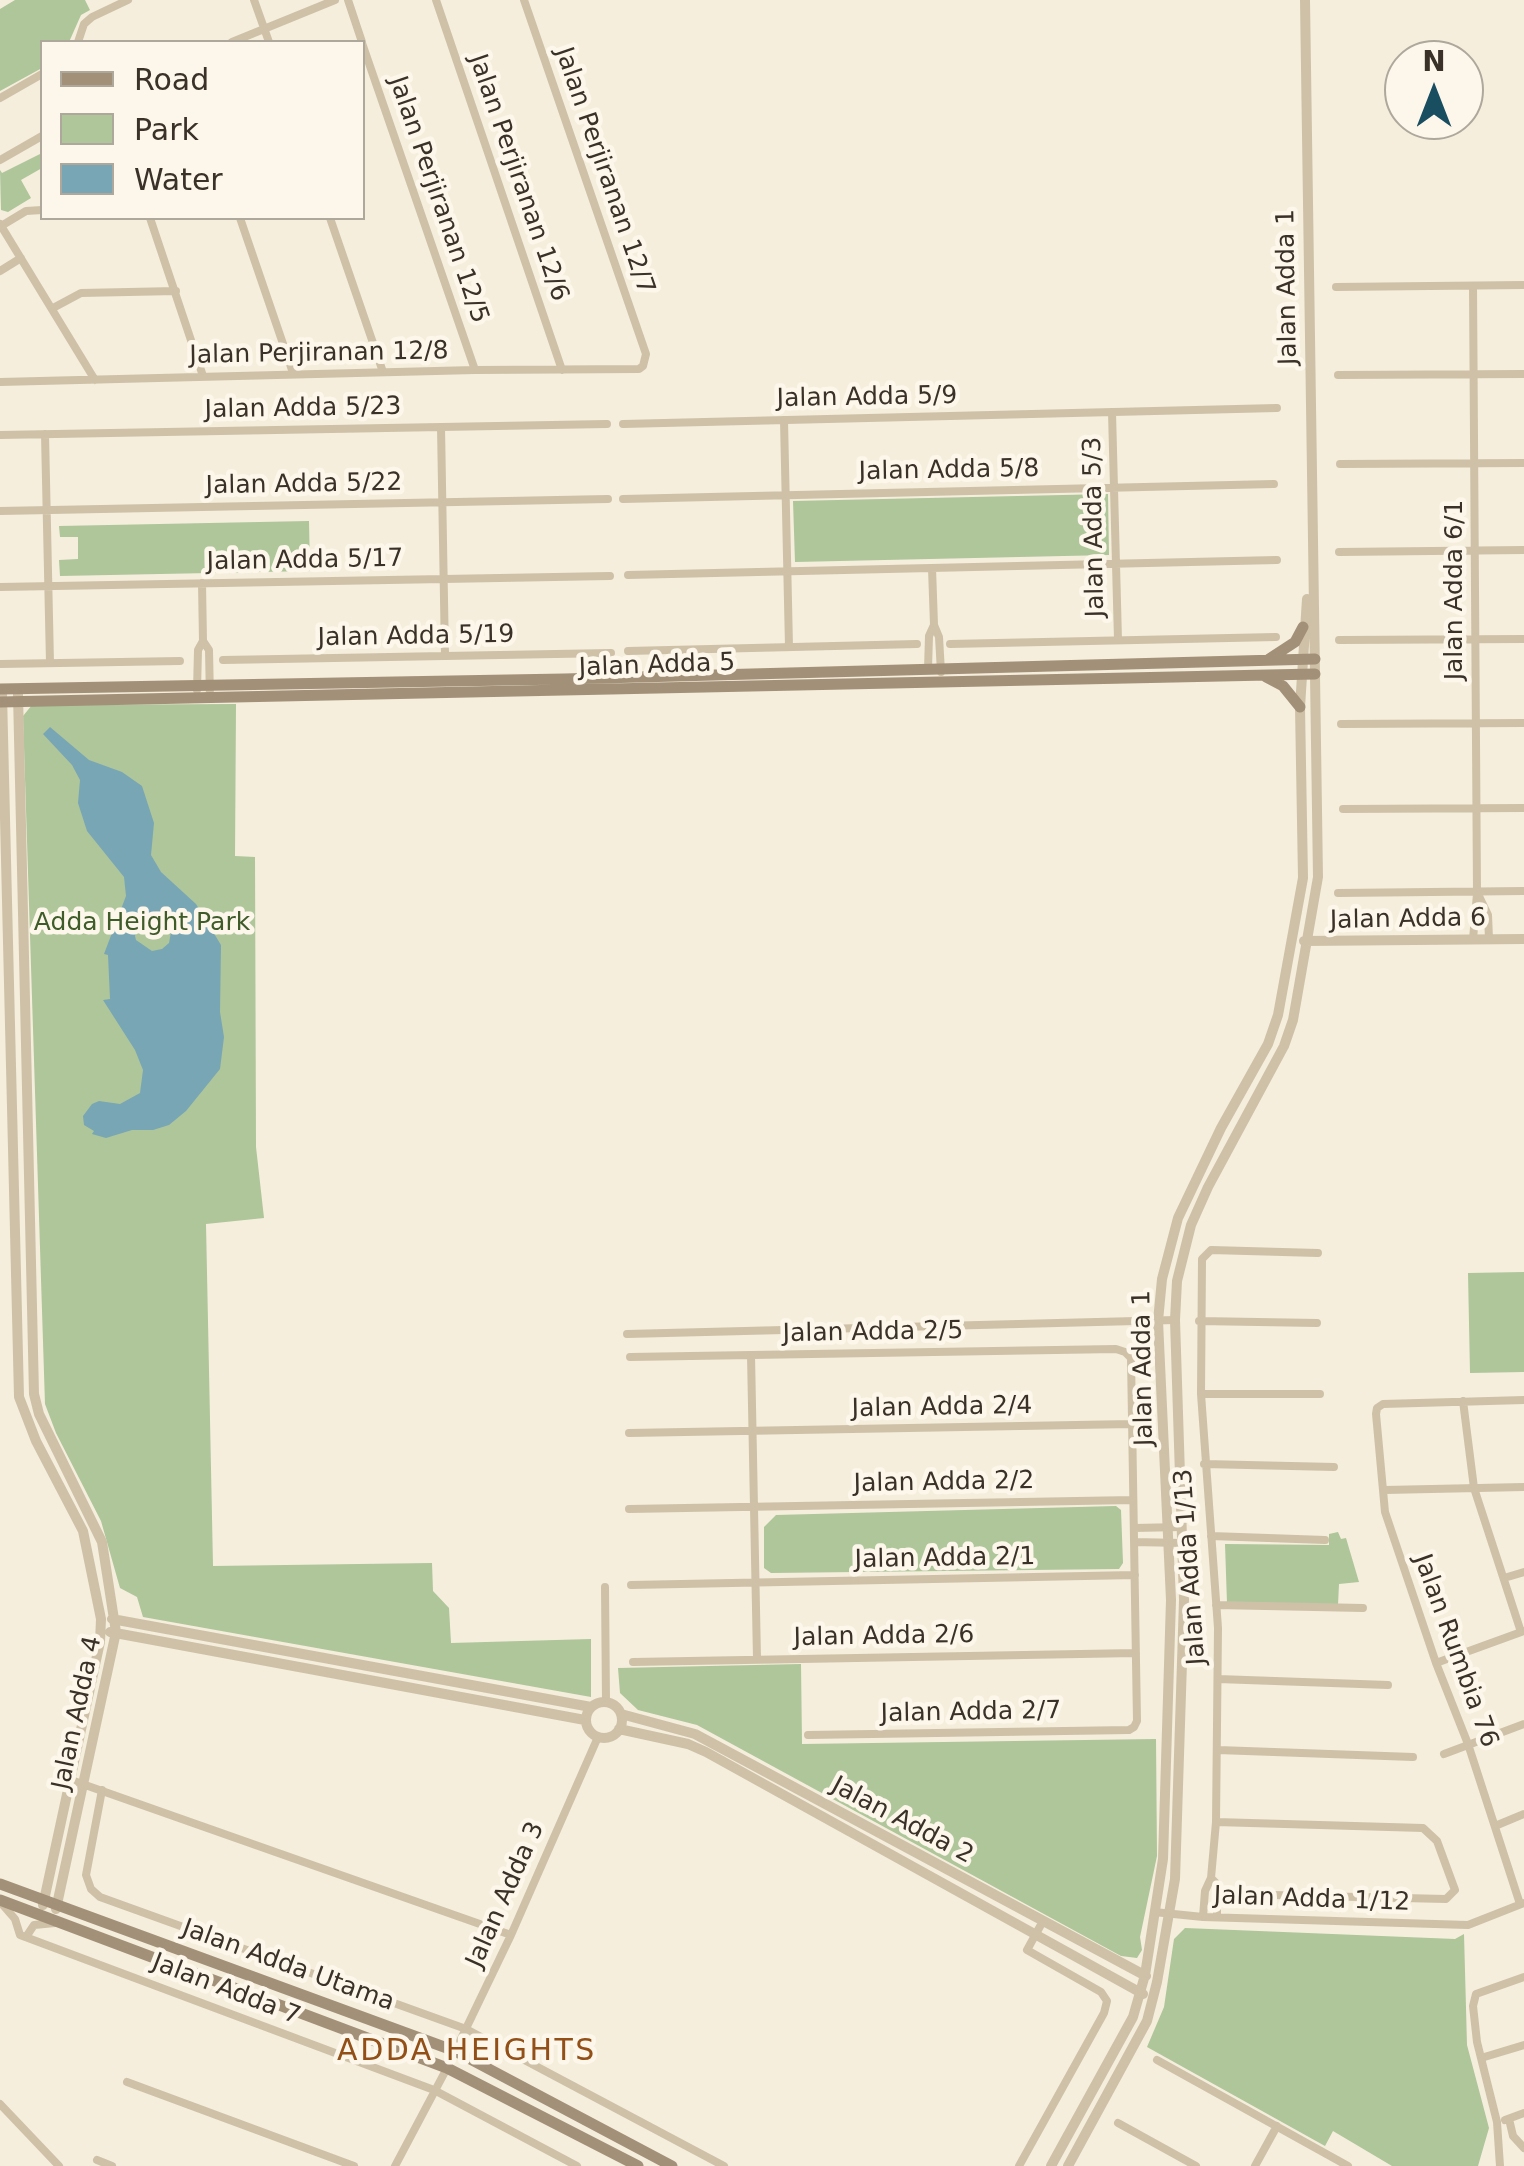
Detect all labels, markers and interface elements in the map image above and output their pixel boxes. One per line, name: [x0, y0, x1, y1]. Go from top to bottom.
legend: [40, 40, 365, 220]
north arrow: [1384, 40, 1484, 140]
street label: Jalan Perjiranan 12/7: [548, 44, 660, 298]
text: N: [1422, 45, 1446, 78]
street label: Jalan Perjiranan 12/6: [462, 51, 574, 305]
text: Road: [134, 62, 209, 97]
street label: Jalan Perjiranan 12/5: [382, 73, 494, 327]
text: Park: [134, 112, 199, 147]
text: Water: [134, 162, 223, 197]
street label: Jalan Adda 1: [1272, 209, 1304, 365]
street label: Jalan Perjiranan 12/8: [189, 337, 449, 371]
street label: Jalan Adda 5/9: [776, 381, 958, 415]
street label: Jalan Adda 5/23: [204, 392, 402, 426]
street label: Jalan Adda 5/3: [1078, 436, 1112, 618]
street label: Jalan Adda 5/8: [858, 454, 1040, 488]
street label: Jalan Adda 5/22: [205, 468, 403, 502]
street label: Jalan Adda 6/1: [1440, 500, 1470, 680]
street label: Jalan Adda 5/17: [206, 544, 404, 578]
street label: Jalan Adda 5/19: [317, 620, 515, 654]
street label: Jalan Adda 5: [578, 648, 736, 684]
street label: Jalan Adda 6: [1330, 904, 1486, 936]
park label: Adda Height Park: [34, 908, 250, 938]
street label: Jalan Adda 1: [1128, 1290, 1160, 1446]
street label: Jalan Adda 2/5: [782, 1316, 964, 1350]
street label: Jalan Adda 2/4: [851, 1391, 1033, 1425]
street label: Jalan Adda 2/2: [853, 1466, 1035, 1500]
street label: Jalan Adda 1/13: [1169, 1468, 1213, 1666]
street label: Jalan Adda 2/1: [854, 1542, 1036, 1576]
street label: Jalan Rumbia 76: [1406, 1550, 1504, 1752]
street label: Jalan Adda 2/6: [793, 1620, 975, 1654]
street label: Jalan Adda 4: [47, 1633, 109, 1793]
street label: Jalan Adda 2/7: [880, 1696, 1062, 1730]
street label: Jalan Adda 2: [826, 1771, 978, 1871]
street label: Jalan Adda 3: [461, 1817, 551, 1973]
street label: Jalan Adda 1/12: [1213, 1882, 1411, 1918]
street label: Jalan Adda Utama: [178, 1914, 398, 2018]
street label: Jalan Adda 7: [148, 1948, 304, 2032]
district label: ADDA HEIGHTS: [337, 2034, 597, 2070]

